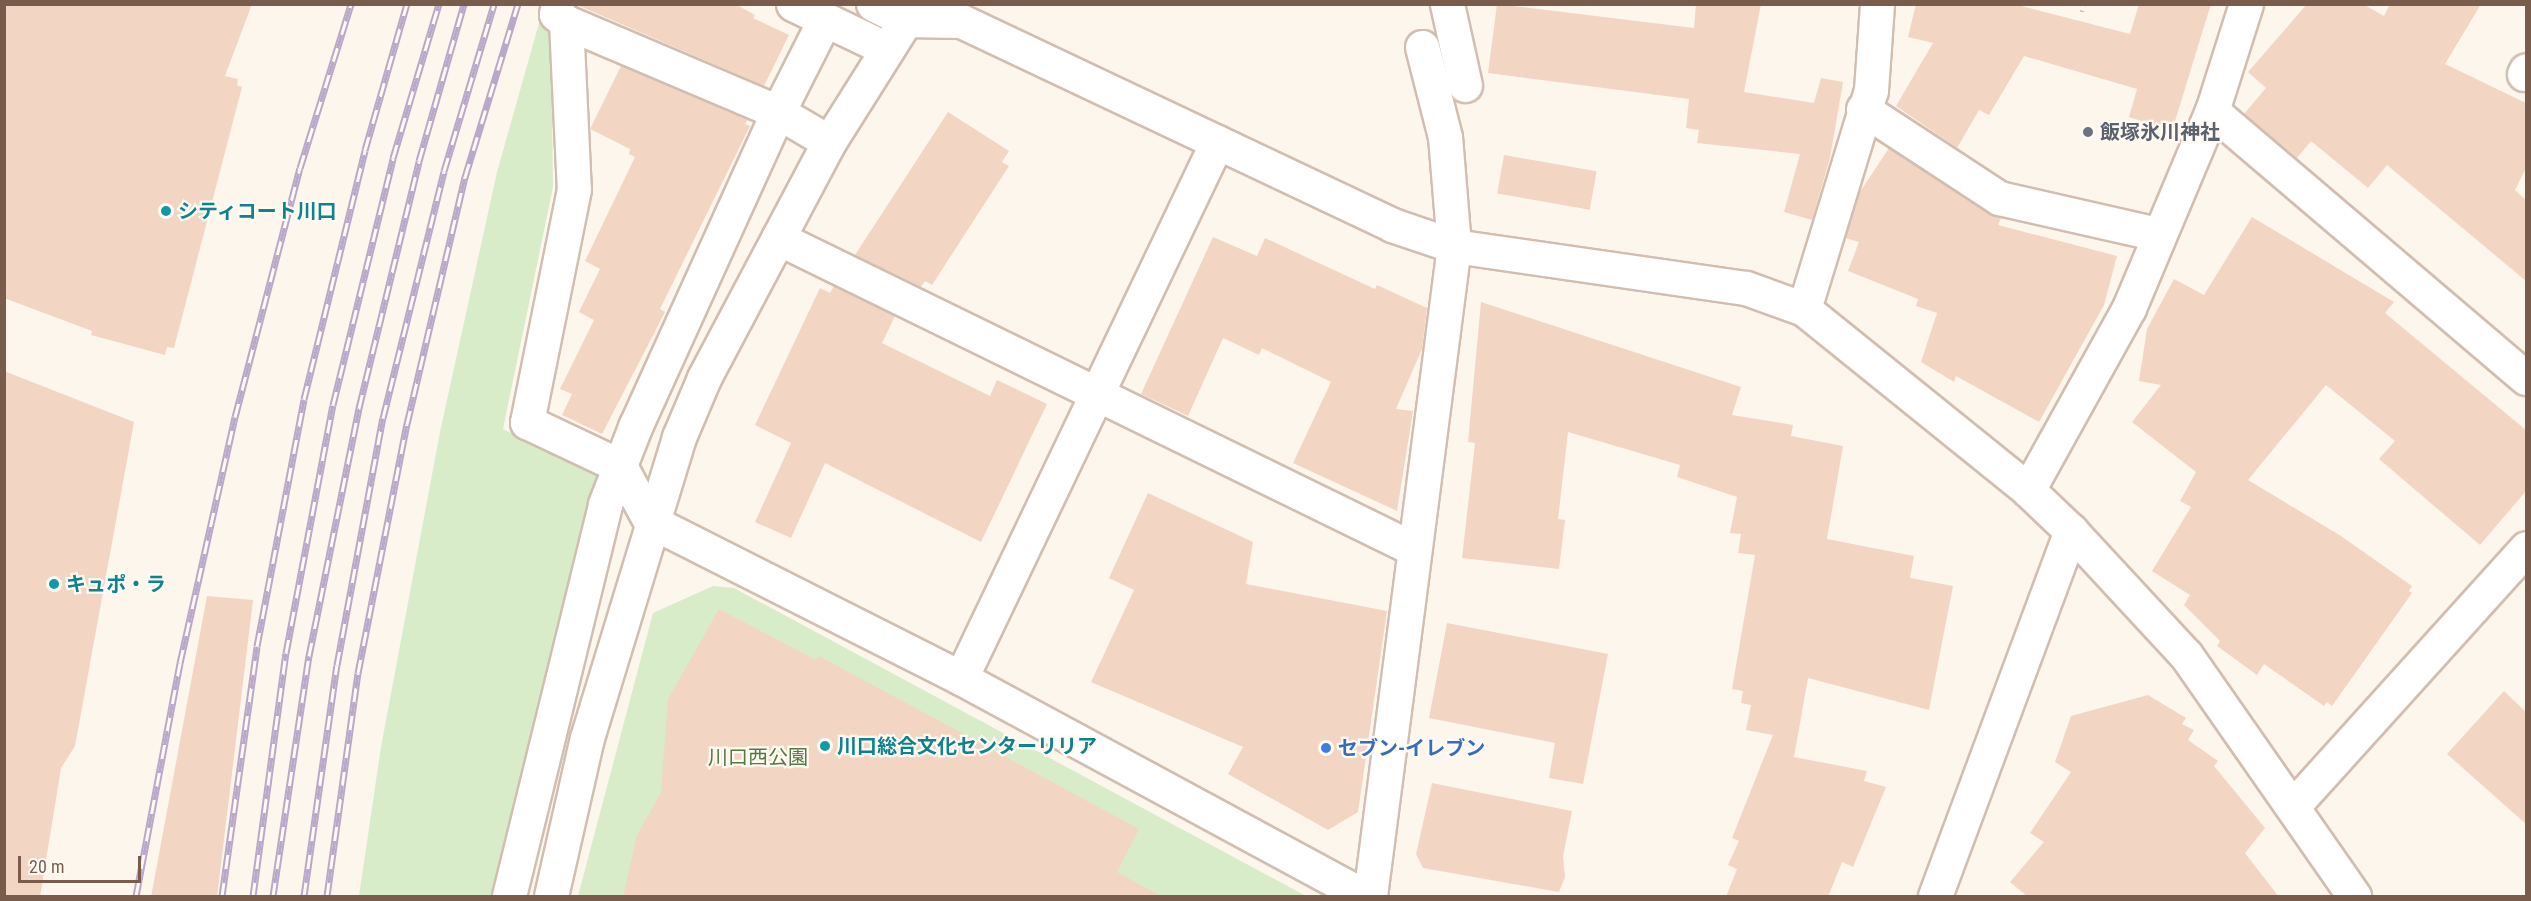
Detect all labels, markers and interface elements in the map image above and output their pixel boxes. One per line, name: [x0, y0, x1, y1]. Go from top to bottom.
place label: 飯塚氷川神社: [2100, 120, 2220, 144]
marker: 飯塚氷川神社: [2081, 125, 2095, 139]
place label: シティコート川口: [178, 199, 338, 223]
marker: シティコート川口: [159, 204, 173, 218]
place label: キュポ・ラ: [66, 572, 166, 596]
marker: キュポ・ラ: [47, 577, 61, 591]
place label: 川口総合文化センターリリア: [837, 734, 1097, 758]
place label: セブン-イレブン: [1338, 736, 1485, 760]
marker: 川口総合文化センターリリア: [818, 739, 832, 753]
marker: セブン-イレブン: [1319, 741, 1333, 755]
park label: 川口西公園: [708, 745, 808, 769]
scale bar: [21, 844, 144, 882]
text: 20 m: [29, 856, 64, 877]

